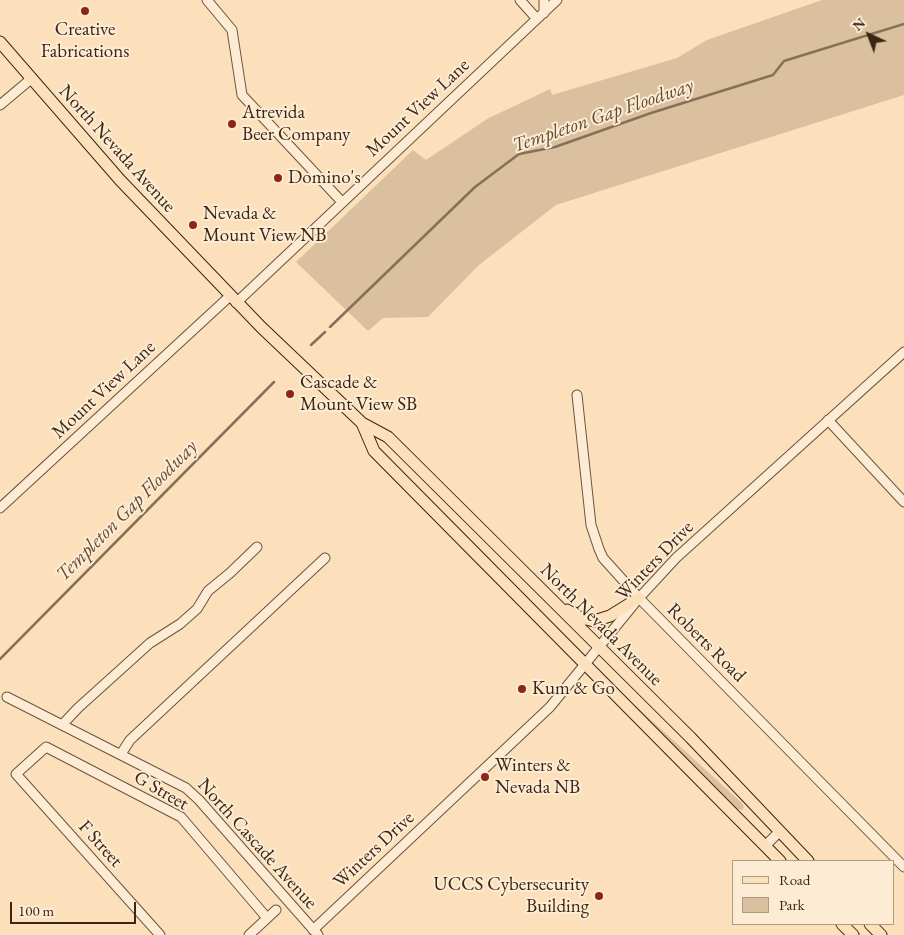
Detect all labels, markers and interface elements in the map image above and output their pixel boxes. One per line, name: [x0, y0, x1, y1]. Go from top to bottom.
marker: Creative Fabrications: [79, 5, 91, 17]
north arrow: [844, 10, 894, 60]
text: N: [848, 14, 869, 34]
place label: Creative Fabrications: [41, 19, 129, 63]
street label: Mount View Lane: [361, 54, 475, 162]
water label: Templeton Gap Floodway: [509, 74, 697, 158]
street label: North Nevada Avenue: [54, 80, 180, 218]
place label: Atrevida Beer Company: [242, 102, 350, 146]
marker: Atrevida Beer Company: [226, 118, 238, 130]
place label: Domino's: [288, 167, 361, 189]
marker: Domino's: [272, 172, 284, 184]
place label: Nevada & Mount View NB: [203, 203, 326, 247]
marker: Nevada & Mount View NB: [187, 219, 199, 231]
street label: Mount View Lane: [47, 336, 161, 444]
place label: Cascade & Mount View SB: [300, 372, 417, 416]
marker: Cascade & Mount View SB: [284, 388, 296, 400]
water label: Templeton Gap Floodway: [51, 435, 203, 587]
street label: Winters Drive: [611, 516, 699, 606]
street label: North Nevada Avenue: [535, 559, 667, 691]
street label: Roberts Road: [662, 599, 750, 687]
place label: Kum & Go: [532, 678, 615, 700]
marker: Kum & Go: [516, 683, 528, 695]
place label: Winters & Nevada NB: [495, 755, 580, 799]
street label: G Street: [130, 766, 192, 816]
marker: Winters & Nevada NB: [479, 771, 491, 783]
street label: North Cascade Avenue: [192, 774, 322, 914]
street label: Winters Drive: [329, 807, 419, 893]
street label: F Street: [73, 816, 127, 872]
legend: [732, 860, 894, 925]
text: Road: [779, 870, 810, 889]
place label: UCCS Cybersecurity Building: [434, 874, 589, 918]
marker: UCCS Cybersecurity Building: [593, 890, 605, 902]
scale bar: [12, 892, 139, 924]
text: Park: [779, 895, 805, 914]
text: 100 m: [18, 901, 54, 920]

